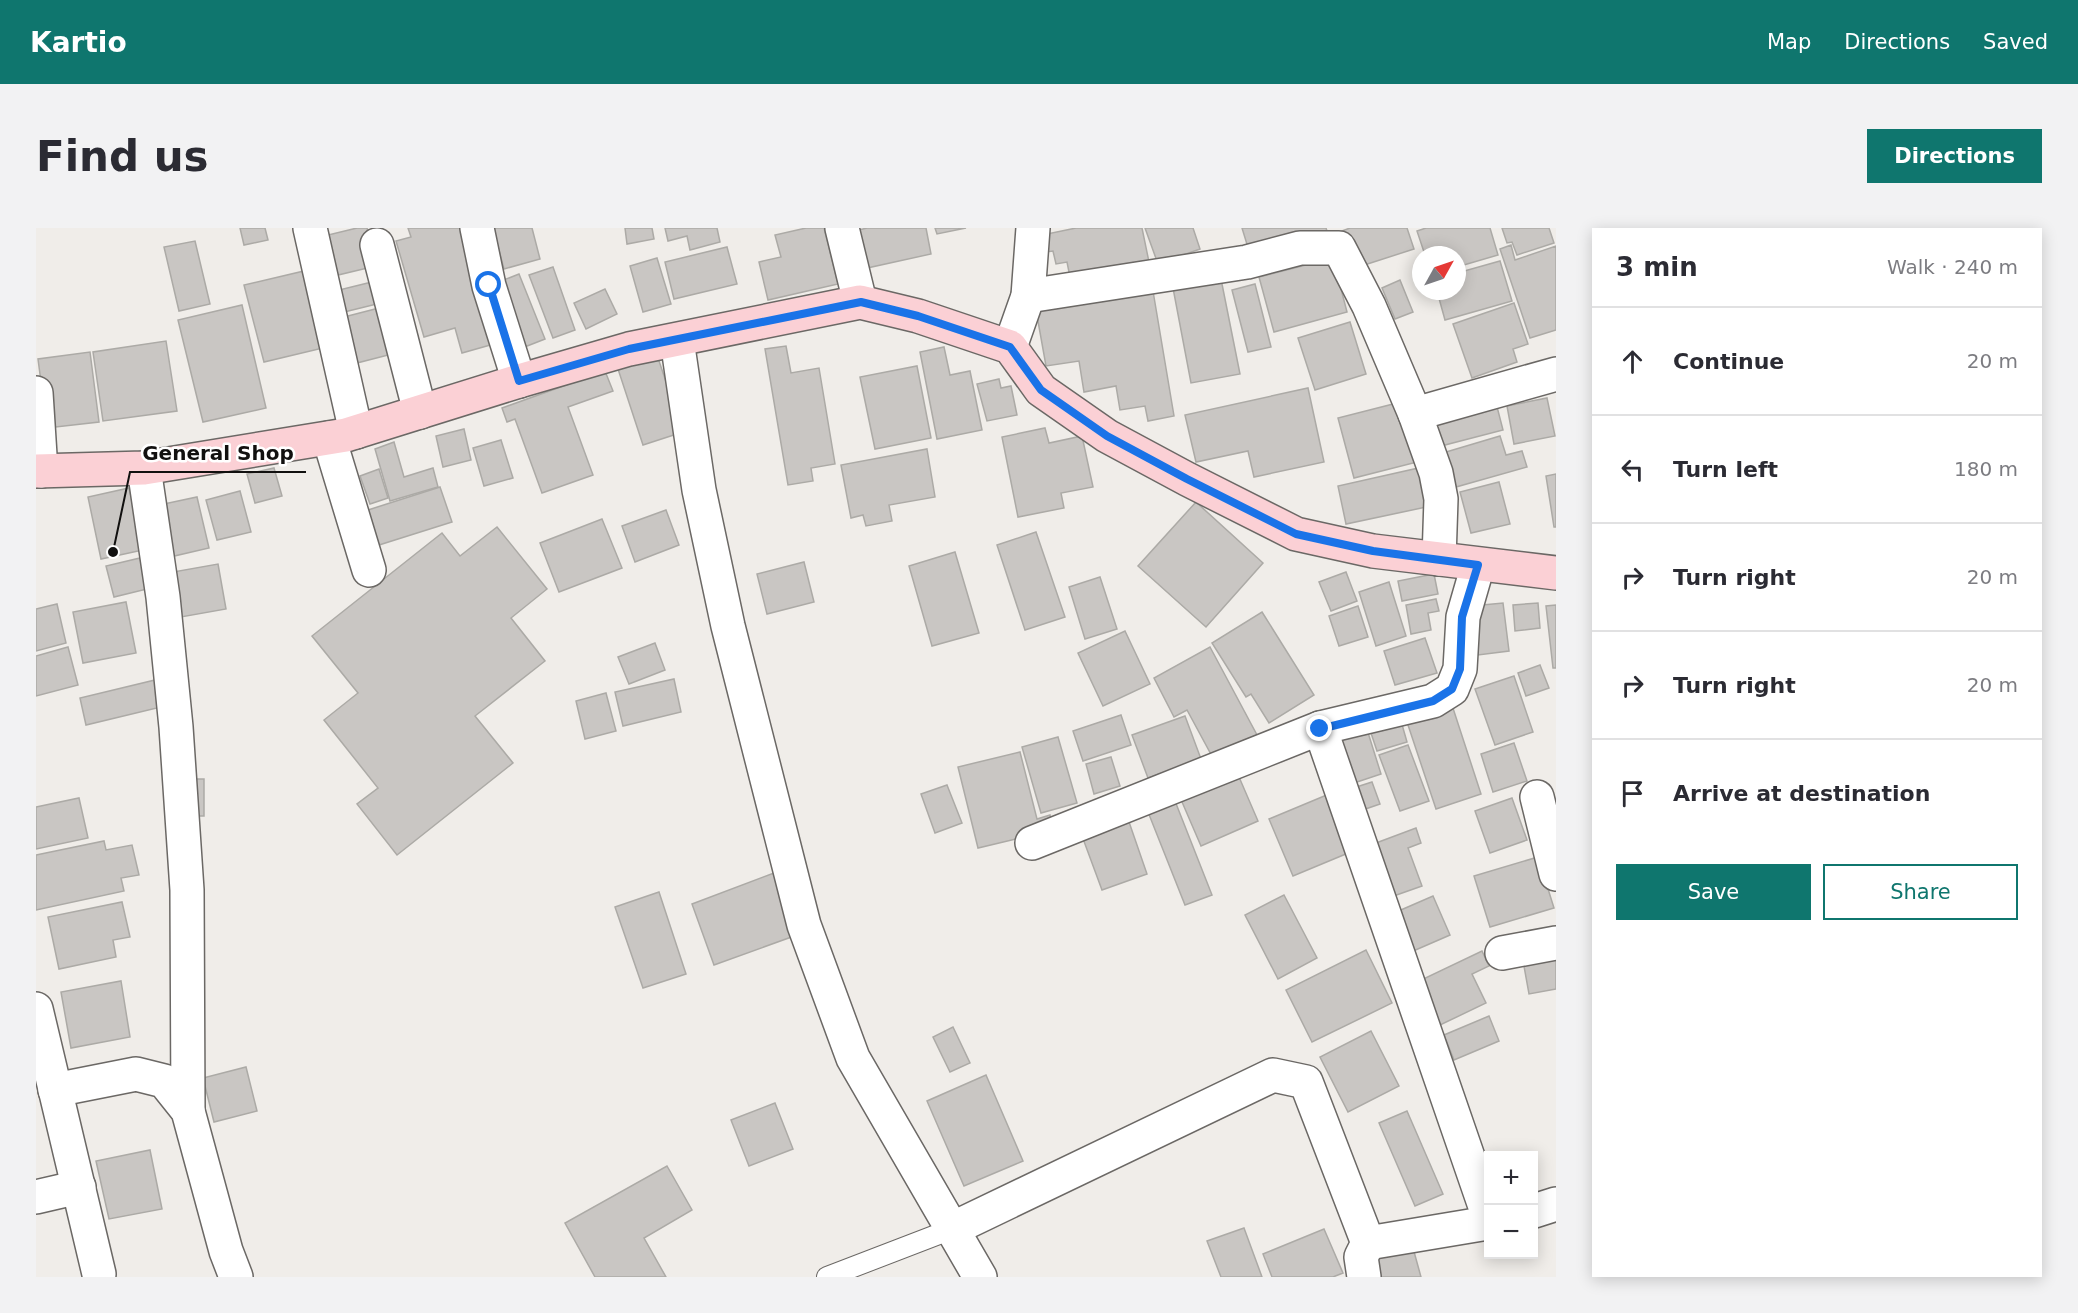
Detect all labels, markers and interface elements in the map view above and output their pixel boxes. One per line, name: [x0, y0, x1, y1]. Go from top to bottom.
text: Kartio: [30, 26, 127, 59]
text: Map: [1767, 30, 1811, 54]
text: Directions: [1844, 30, 1950, 54]
text: Saved: [1983, 30, 2048, 54]
button: Directions: [1867, 129, 2042, 183]
text: Find us: [36, 132, 209, 181]
north arrow: [1412, 246, 1466, 300]
text: 3 min: [1616, 252, 1698, 282]
text: Walk · 240 m: [1887, 255, 2018, 279]
route start: [475, 271, 501, 297]
icon: ahead: [1616, 345, 1649, 378]
text: Continue: [1673, 349, 1784, 374]
text: 20 m: [1967, 349, 2018, 373]
callout: General Shop: [130, 434, 306, 472]
text: General Shop: [142, 441, 294, 465]
icon: left: [1616, 453, 1649, 486]
text: Turn left: [1673, 457, 1778, 482]
text: 180 m: [1954, 457, 2018, 481]
icon: right: [1616, 561, 1649, 594]
text: Turn right: [1673, 565, 1796, 590]
text: 20 m: [1967, 565, 2018, 589]
icon: right: [1616, 669, 1649, 702]
text: Turn right: [1673, 673, 1796, 698]
text: 20 m: [1967, 673, 2018, 697]
route end: [1306, 715, 1332, 741]
icon: arrive: [1616, 777, 1649, 810]
text: Arrive at destination: [1673, 781, 1930, 806]
button: Save: [1616, 864, 1811, 920]
button: Share: [1823, 864, 2018, 920]
map controls: [1484, 1151, 1538, 1259]
button: +: [1484, 1151, 1538, 1205]
button: −: [1484, 1205, 1538, 1259]

